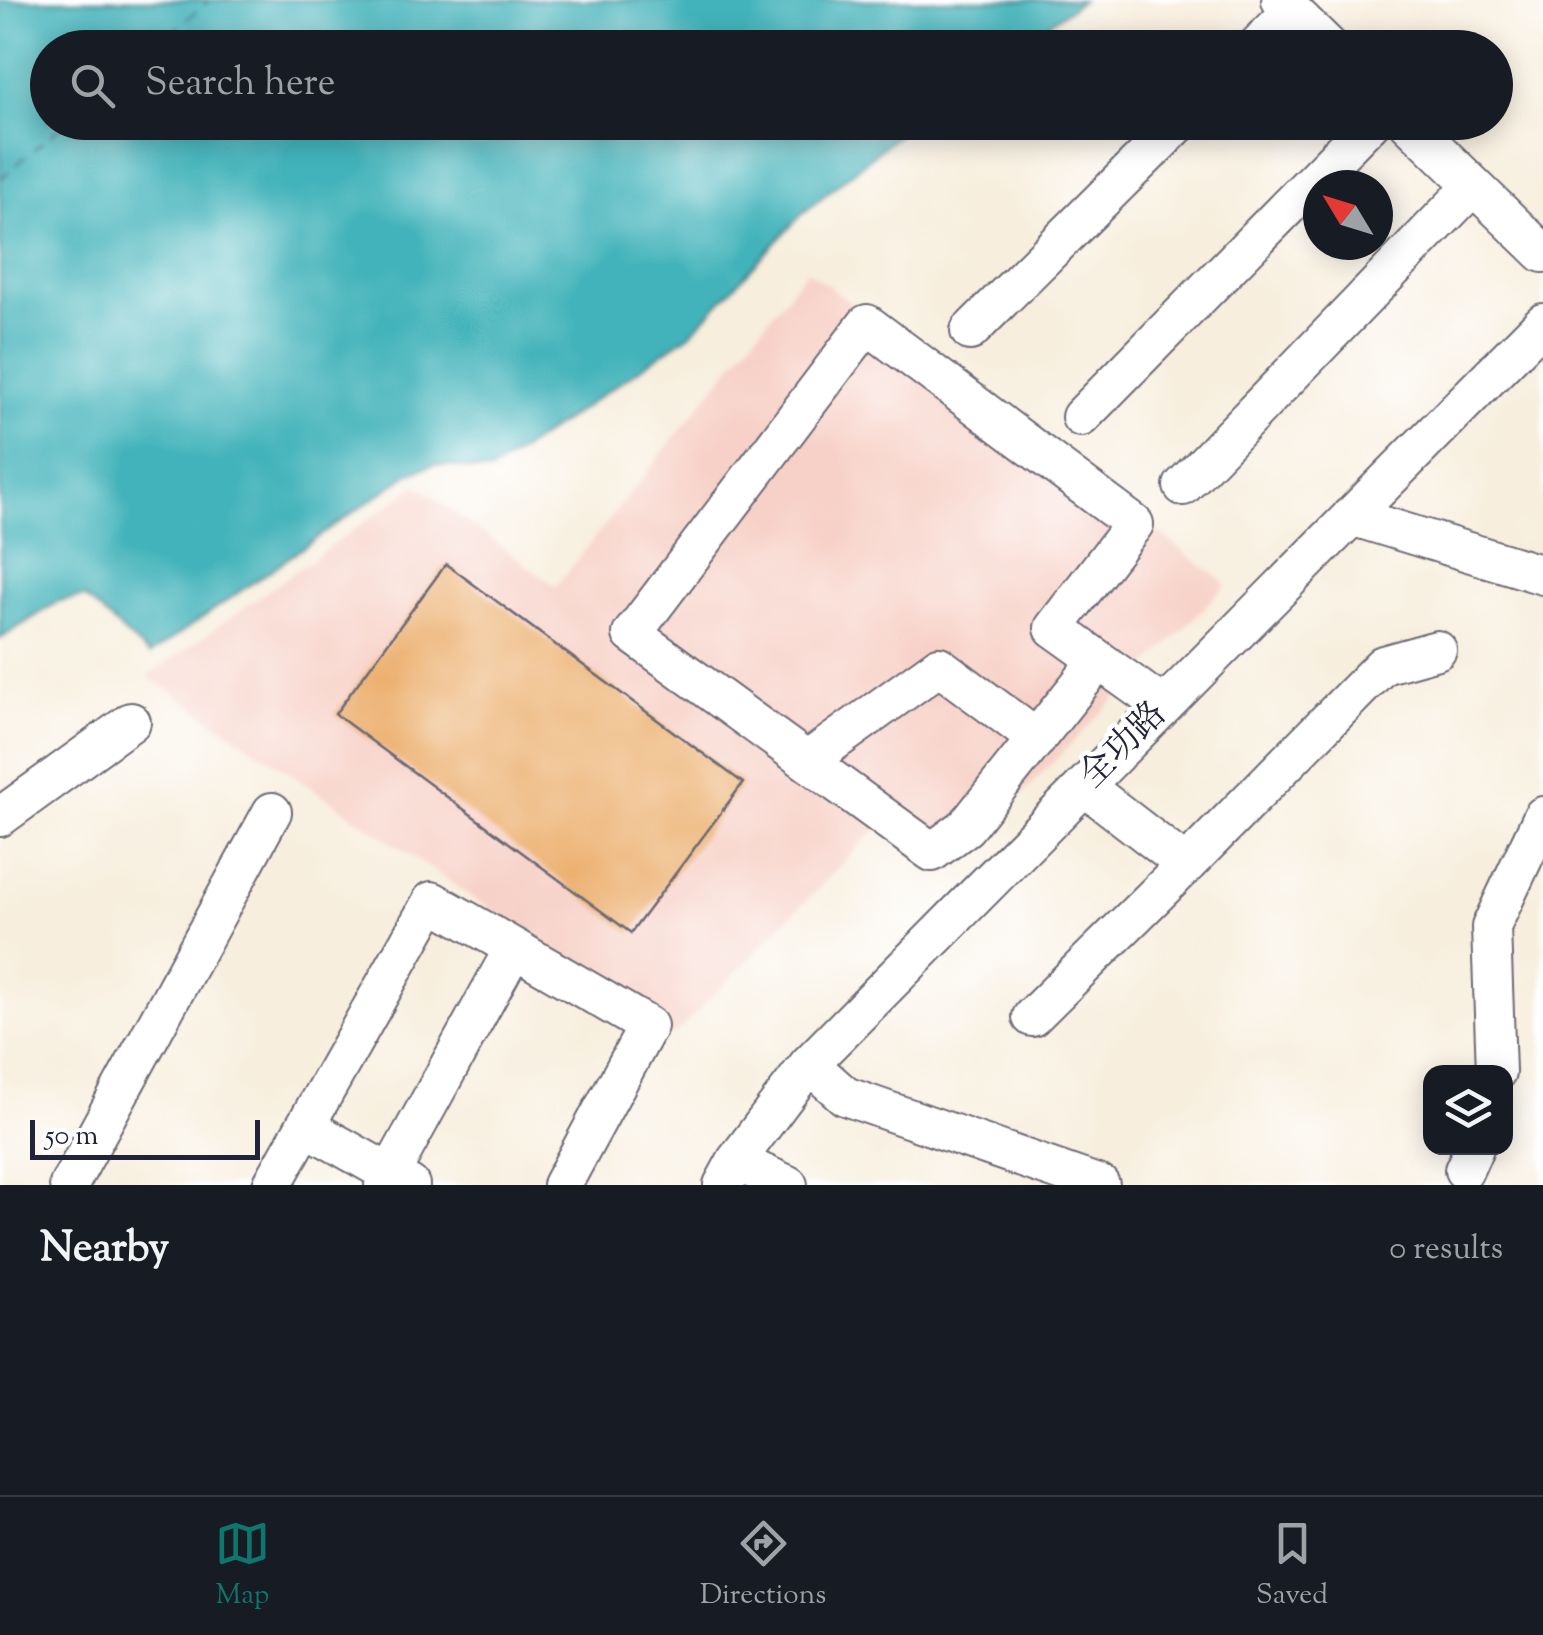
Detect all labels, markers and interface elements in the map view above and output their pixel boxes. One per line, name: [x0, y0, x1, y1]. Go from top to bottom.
search box: [30, 30, 1513, 140]
icon: search: [65, 58, 120, 113]
text: Search here: [145, 58, 336, 112]
north arrow: [1303, 170, 1393, 260]
street label: 全功路: [1069, 691, 1179, 801]
map controls: [1423, 1065, 1513, 1155]
button: layers: [1423, 1065, 1513, 1155]
scale bar: [30, 1115, 260, 1160]
text: 50 m: [45, 1117, 99, 1157]
text: Nearby: [40, 1220, 169, 1280]
text: 0 results: [1389, 1227, 1503, 1273]
tab: Map: [215, 1516, 270, 1616]
tab: Directions: [700, 1516, 826, 1616]
tab: Saved: [1256, 1516, 1328, 1616]

